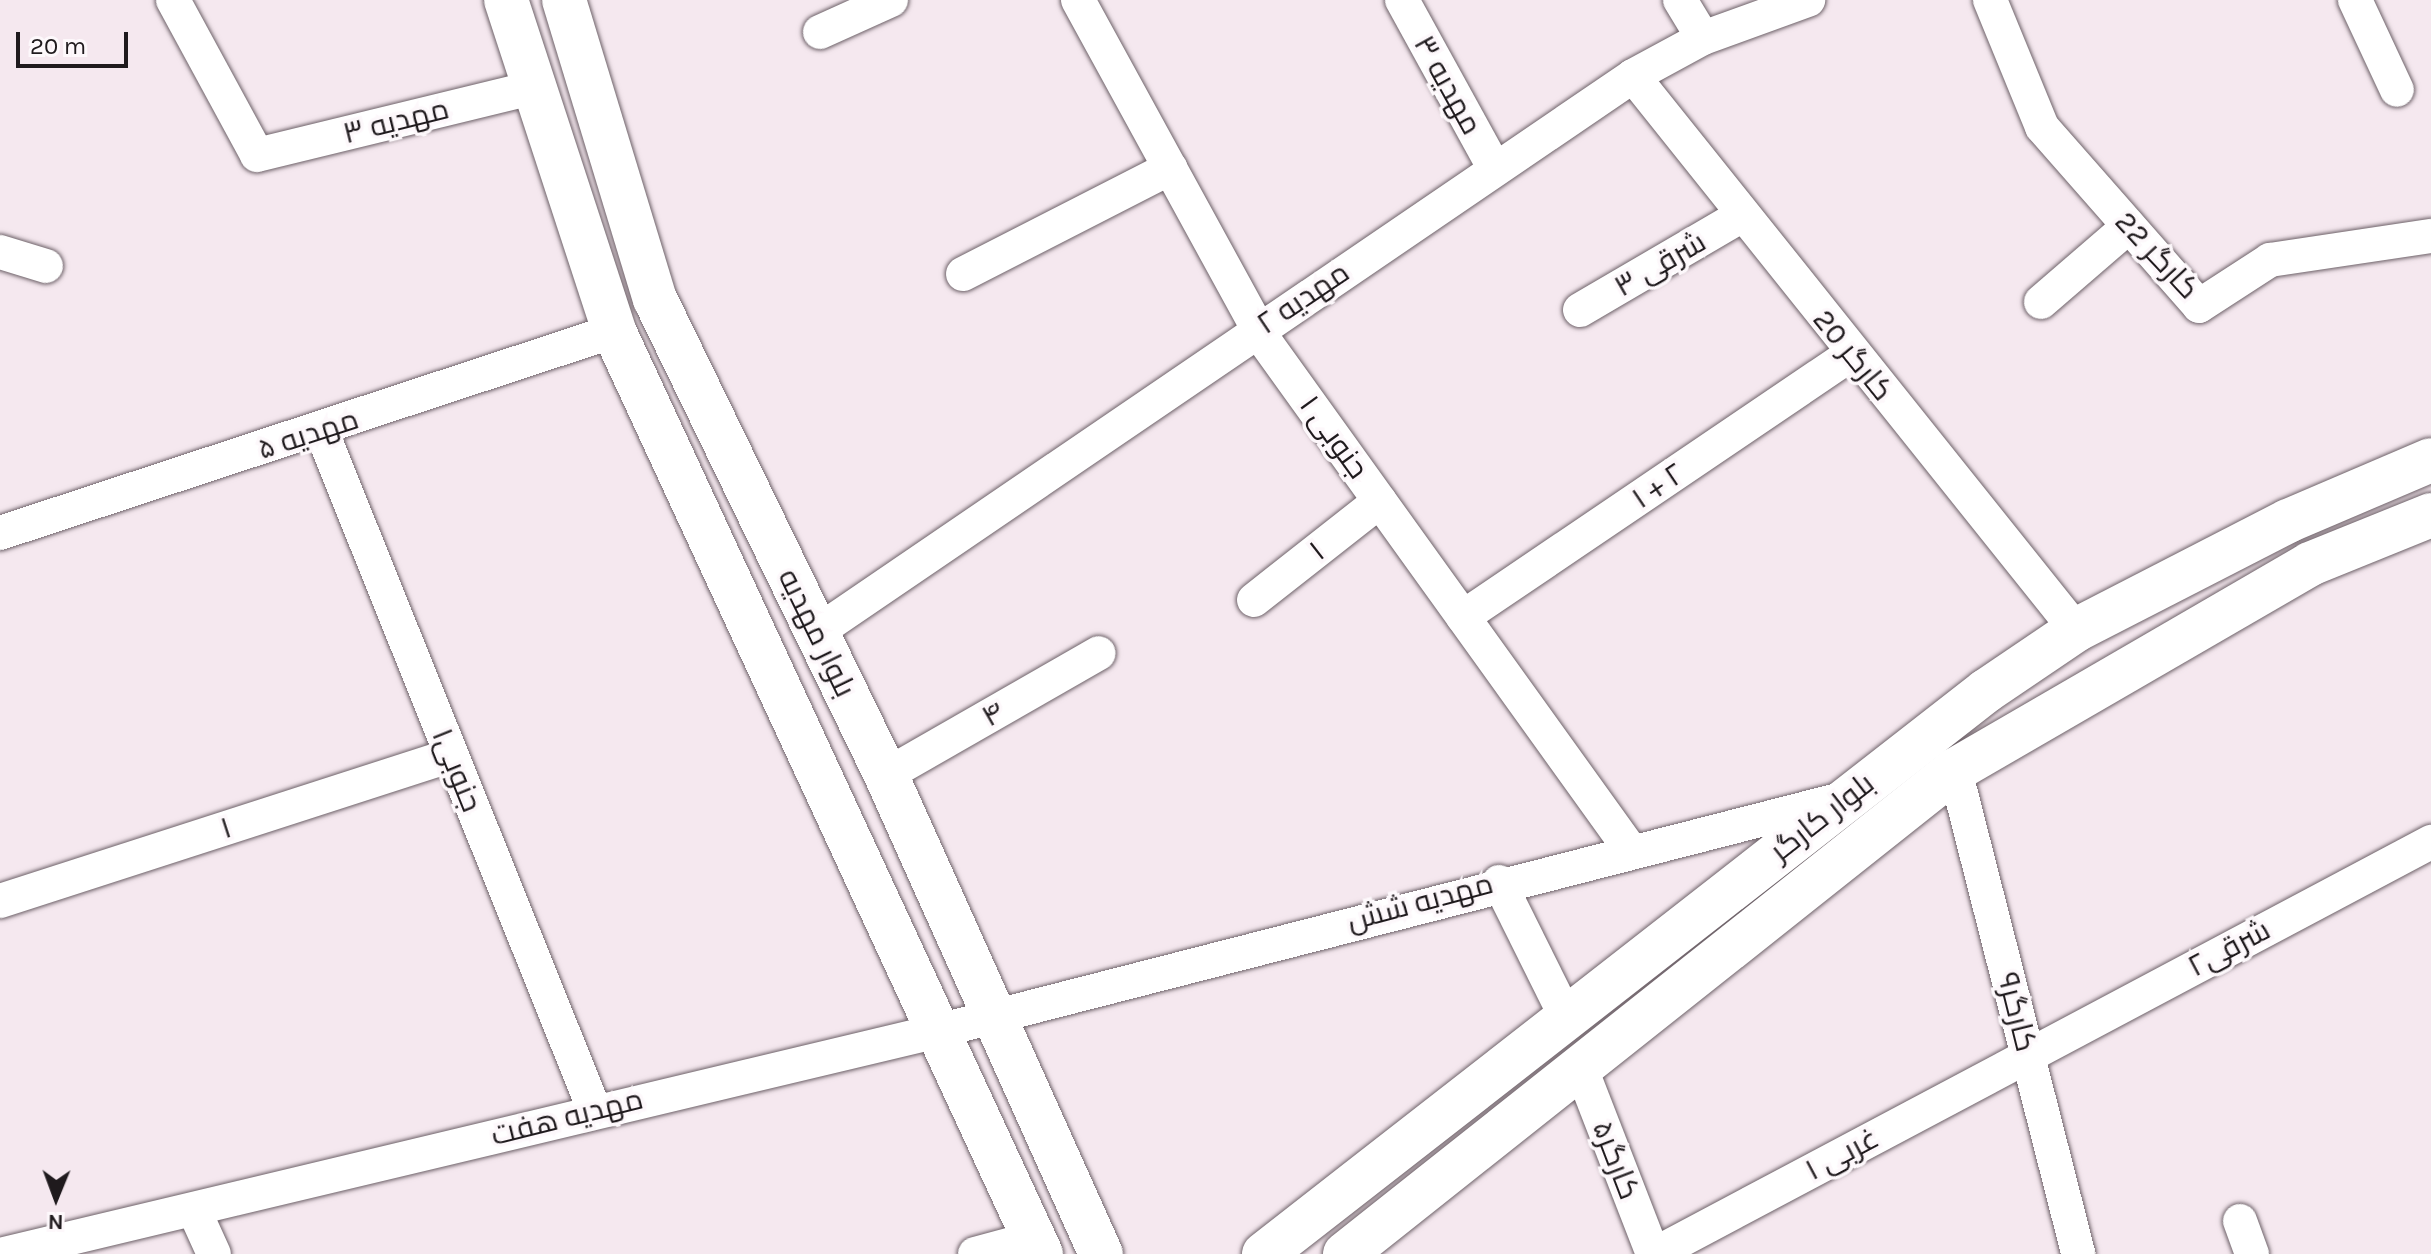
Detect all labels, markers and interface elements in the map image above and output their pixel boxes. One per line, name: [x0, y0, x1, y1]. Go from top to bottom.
scale bar: [20, 16, 132, 66]
street label: مهدیه ۳: [1406, 29, 1490, 141]
text: 20 m: [30, 32, 86, 60]
street label: مهدیه ۳: [339, 90, 453, 152]
street label: کارگر 22: [2107, 204, 2207, 306]
street label: ۳ شرقی: [1608, 224, 1712, 304]
street label: مهدیه ۲: [1250, 254, 1356, 342]
street label: کارگر 20: [1805, 302, 1901, 408]
street label: ۱ جنوبی: [1292, 389, 1376, 485]
street label: مهدیه ۵: [253, 401, 363, 467]
street label: ۱ + ۲: [1625, 456, 1691, 516]
street label: ۱: [1302, 534, 1332, 568]
street label: بلوار مهدیه: [771, 563, 863, 703]
street label: ۴: [975, 693, 1011, 735]
street label: جنوبی۱: [424, 723, 490, 817]
street label: بلوار کارگر: [1763, 765, 1881, 869]
street label: ۱: [216, 809, 236, 847]
street label: مهدیه شش: [1343, 865, 1497, 939]
street label: شرقی۲: [2182, 911, 2276, 985]
street label: کارگر۹: [1990, 969, 2044, 1055]
street label: مهدیه هفت: [487, 1081, 647, 1153]
street label: کارگر۵: [1585, 1116, 1647, 1204]
street label: ۱ غربی: [1799, 1120, 1885, 1188]
north arrow: [16, 1158, 96, 1238]
text: N: [47, 1209, 64, 1235]

